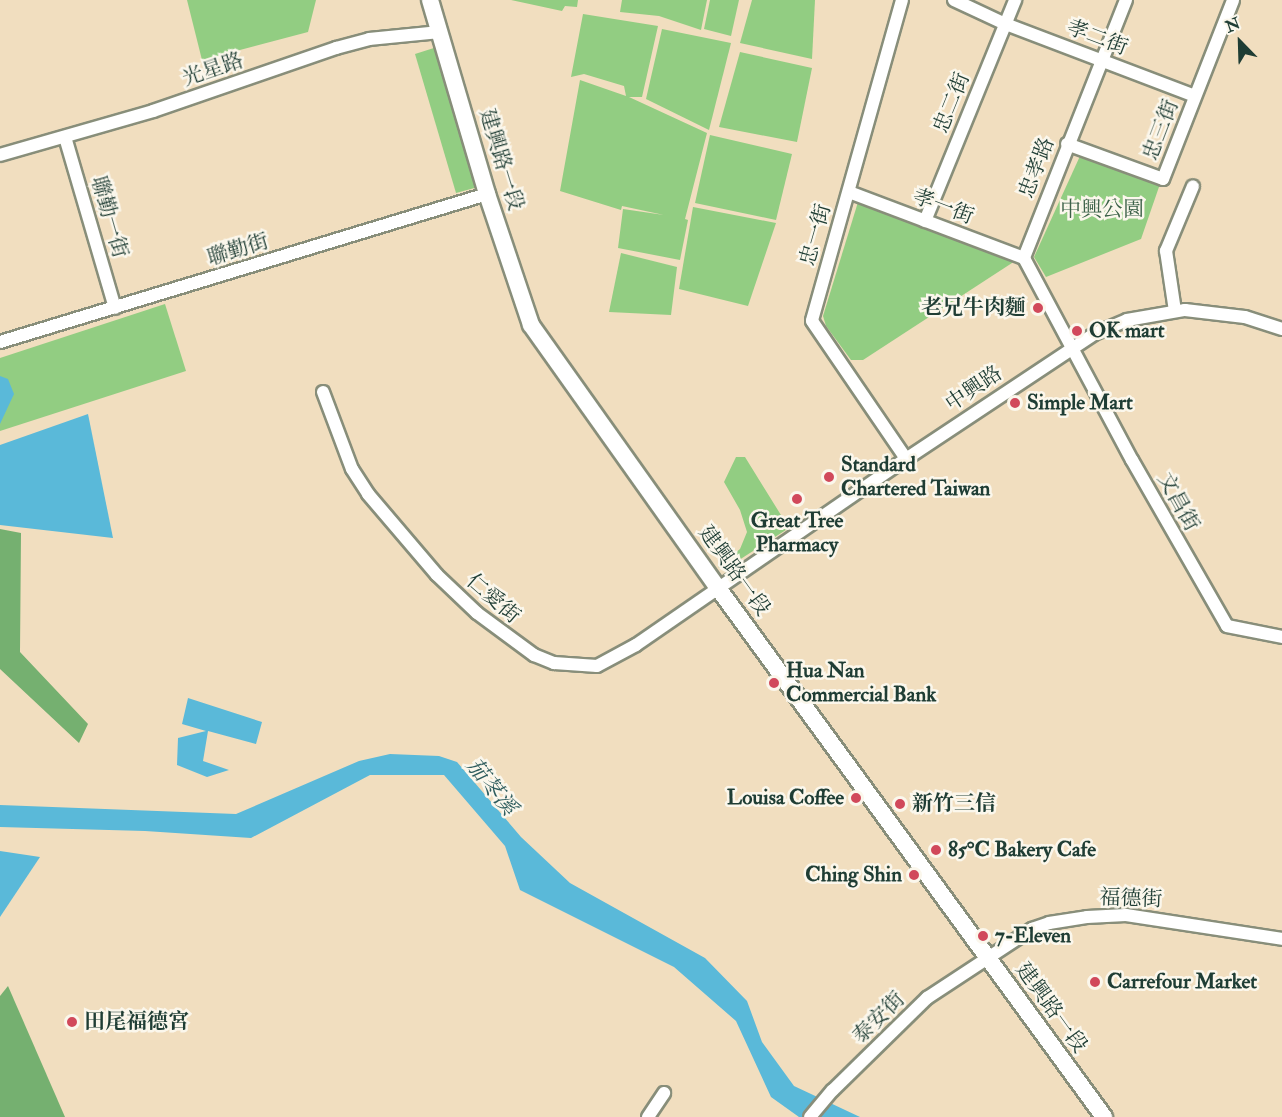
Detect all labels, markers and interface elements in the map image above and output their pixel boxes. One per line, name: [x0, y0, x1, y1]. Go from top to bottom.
north arrow: [1210, 12, 1270, 72]
text: N: [1222, 13, 1243, 37]
street label: 孝二街: [1063, 15, 1131, 61]
street label: 光星路: [179, 48, 247, 92]
street label: 忠二街: [929, 69, 975, 137]
street label: 忠三街: [1138, 96, 1184, 164]
street label: 建興路一段: [474, 106, 528, 214]
street label: 忠孝路: [1014, 134, 1060, 202]
street label: 聯勤一街: [85, 173, 133, 261]
street label: 孝一街: [909, 184, 977, 230]
park label: 中興公園: [1060, 197, 1144, 223]
street label: 忠一街: [795, 201, 837, 269]
street label: 聯勤街: [204, 229, 272, 271]
place label: 老兄牛肉麵: [921, 295, 1026, 321]
marker: 老兄牛肉麵: [1031, 301, 1045, 315]
place label: OK mart: [1089, 318, 1165, 344]
marker: OK mart: [1070, 324, 1084, 338]
street label: 中興路: [941, 361, 1007, 417]
place label: Simple Mart: [1027, 390, 1133, 416]
marker: Simple Mart: [1008, 396, 1022, 410]
place label: Standard Chartered Taiwan: [841, 452, 990, 502]
street label: 文昌街: [1152, 468, 1204, 536]
marker: Standard Chartered Taiwan: [822, 470, 836, 484]
marker: Great Tree Pharmacy: [790, 492, 804, 506]
place label: Great Tree Pharmacy: [751, 508, 843, 558]
street label: 建興路一段: [693, 521, 775, 621]
street label: 仁愛街: [461, 569, 525, 629]
place label: Hua Nan Commercial Bank: [786, 658, 936, 708]
marker: Hua Nan Commercial Bank: [767, 676, 781, 690]
water label: 茄苳溪: [460, 753, 522, 821]
place label: Louisa Coffee: [727, 785, 844, 811]
marker: Louisa Coffee: [849, 791, 863, 805]
place label: 新竹三信: [912, 791, 996, 817]
marker: 新竹三信: [893, 797, 907, 811]
place label: 85°C Bakery Cafe: [948, 837, 1096, 863]
marker: 85°C Bakery Cafe: [929, 843, 943, 857]
place label: Ching Shin: [805, 862, 902, 888]
marker: Ching Shin: [907, 868, 921, 882]
street label: 福德街: [1099, 885, 1163, 913]
place label: 7-Eleven: [995, 923, 1071, 949]
marker: 7-Eleven: [976, 929, 990, 943]
street label: 建興路一段: [1010, 958, 1092, 1058]
place label: Carrefour Market: [1107, 969, 1257, 995]
marker: Carrefour Market: [1088, 975, 1102, 989]
street label: 泰安街: [848, 987, 910, 1049]
place label: 田尾福德宮: [84, 1009, 189, 1035]
marker: 田尾福德宮: [65, 1015, 79, 1029]

